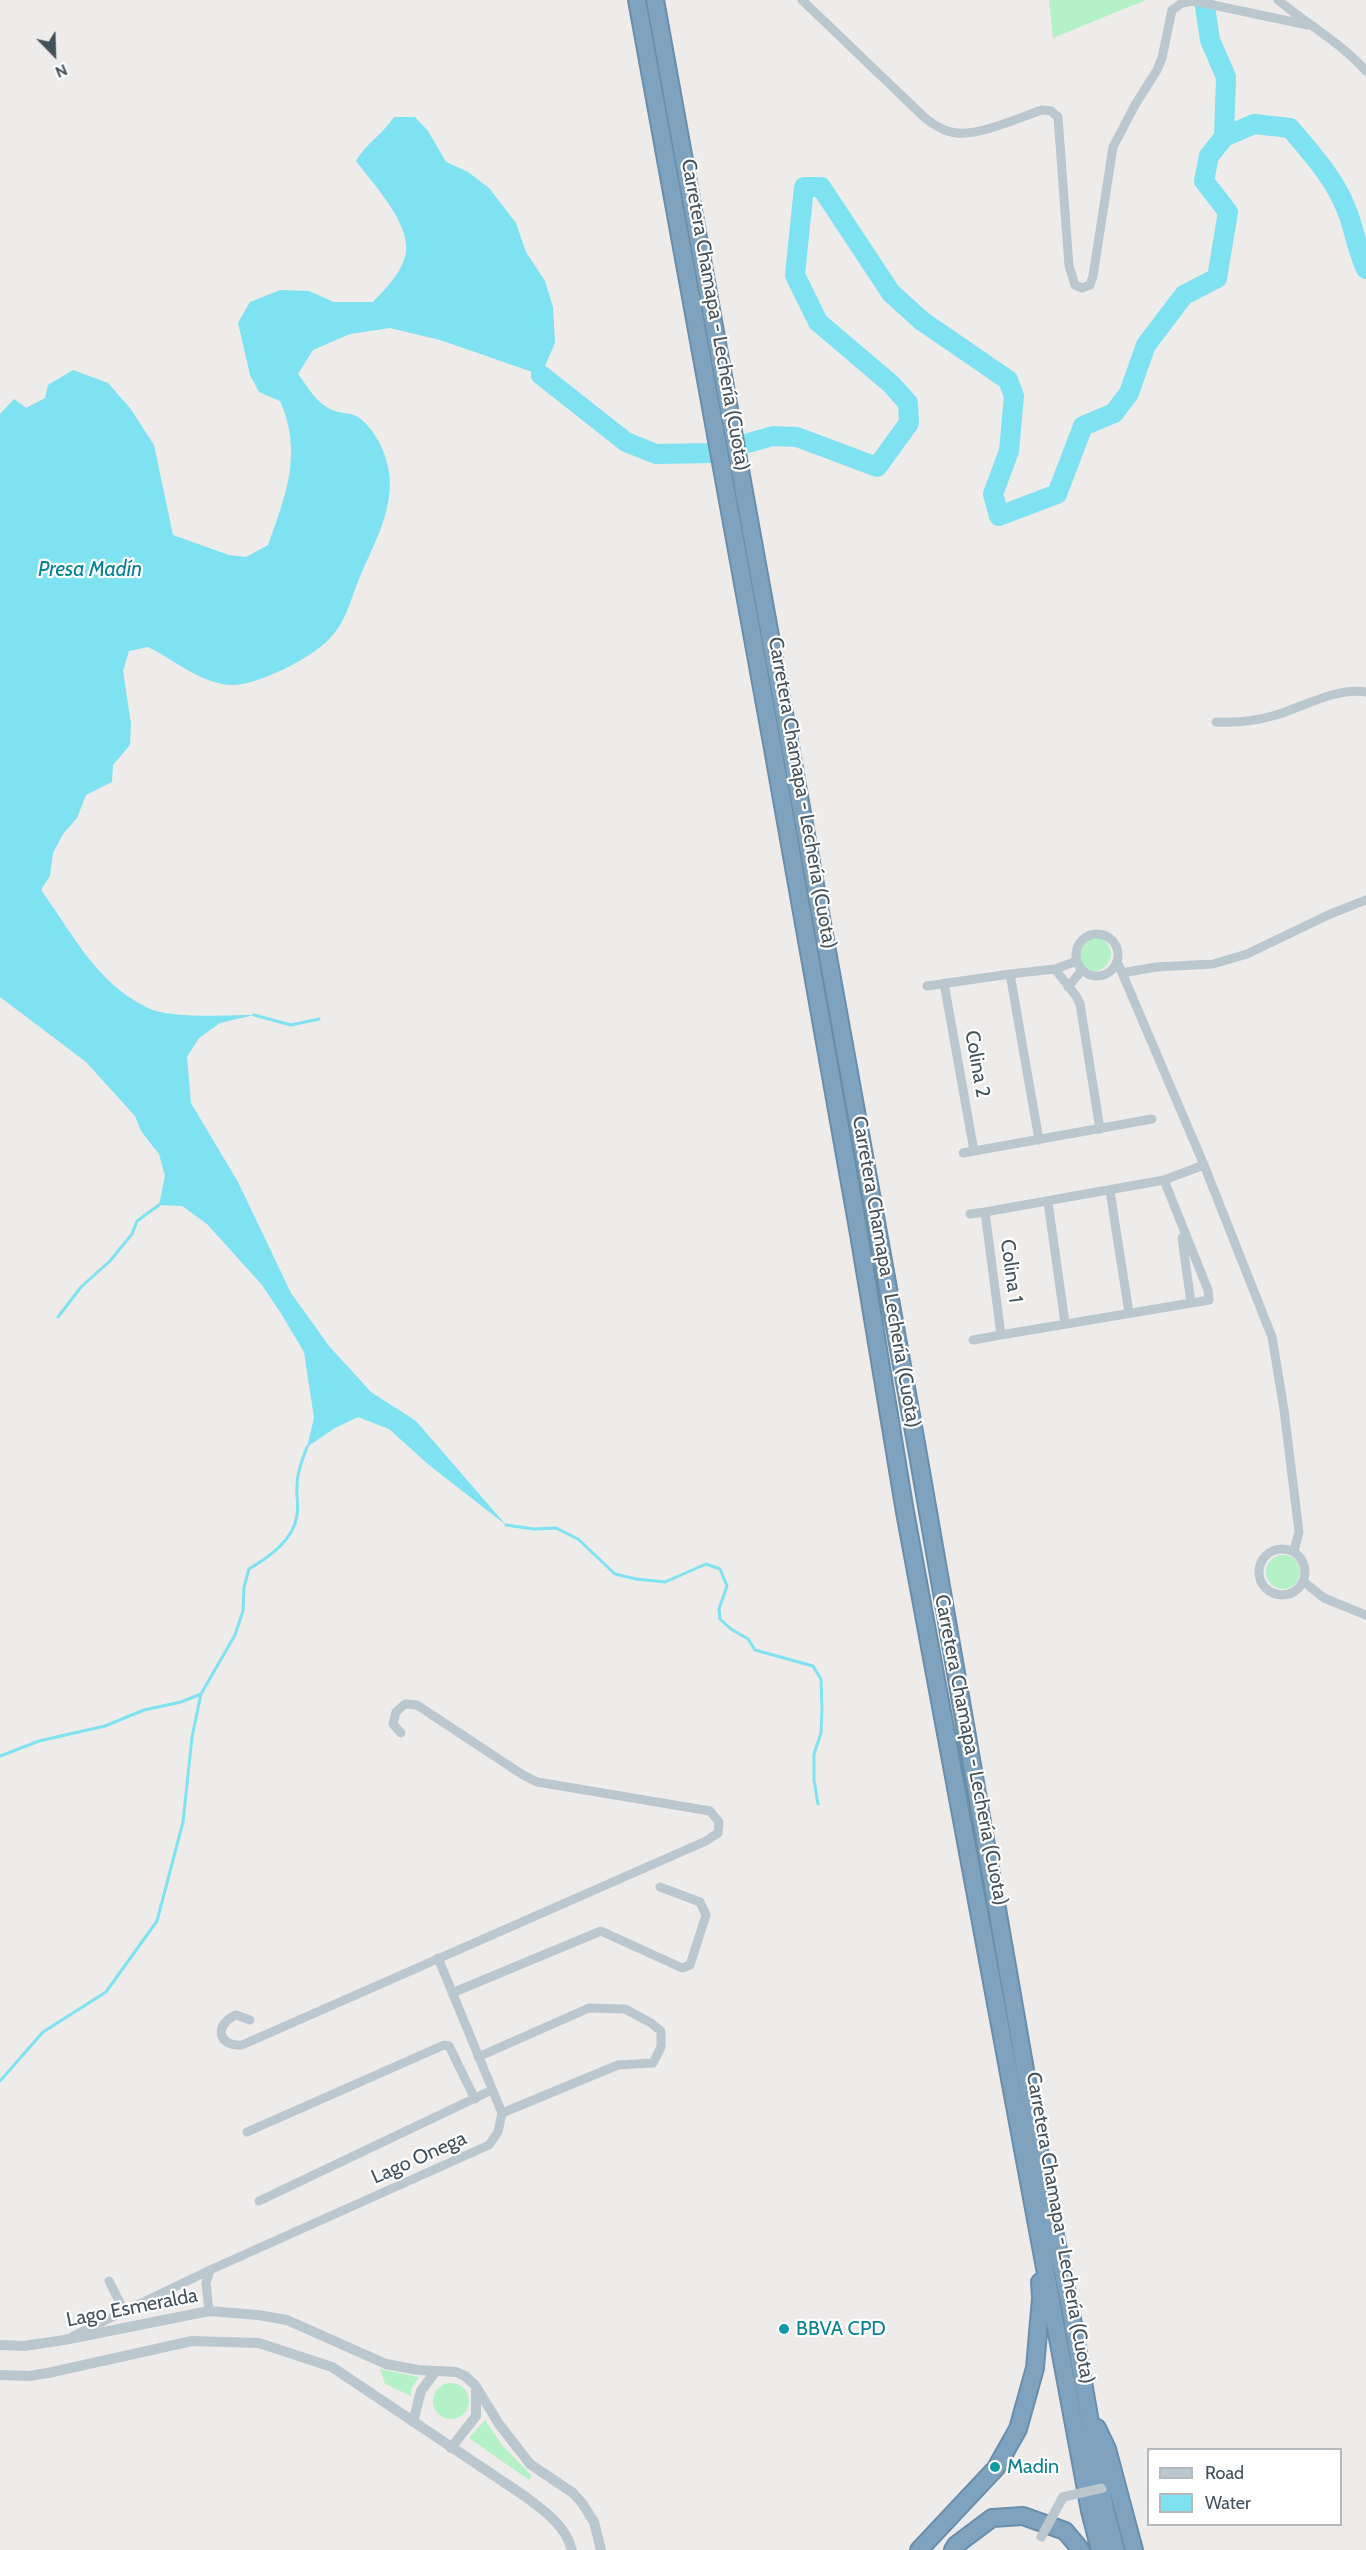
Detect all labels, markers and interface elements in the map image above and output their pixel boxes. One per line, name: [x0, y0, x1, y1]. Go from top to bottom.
north arrow: [24, 24, 84, 84]
text: N: [52, 60, 70, 82]
street label: Carretera Chamapa - Lechería (Cuota): [676, 157, 754, 473]
water label: Presa Madín: [38, 557, 142, 583]
street label: Carretera Chamapa - Lechería (Cuota): [763, 635, 841, 951]
street label: Colina 2: [959, 1029, 995, 1099]
street label: Carretera Chamapa - Lechería (Cuota): [847, 1114, 925, 1430]
street label: Colina 1: [995, 1238, 1027, 1304]
street label: Carretera Chamapa - Lechería (Cuota): [929, 1593, 1013, 1907]
street label: Carretera Chamapa - Lechería (Cuota): [1021, 2070, 1099, 2386]
street label: Lago Onega: [368, 2126, 470, 2190]
street label: Lago Esmeralda: [64, 2284, 200, 2332]
place label: BBVA CPD: [796, 2317, 886, 2341]
marker: BBVA CPD: [777, 2322, 791, 2336]
legend: [1147, 2448, 1342, 2526]
place label: Madin: [1007, 2455, 1059, 2479]
marker: Madin: [988, 2460, 1002, 2474]
text: Road: [1205, 2462, 1244, 2484]
text: Water: [1205, 2492, 1251, 2514]

